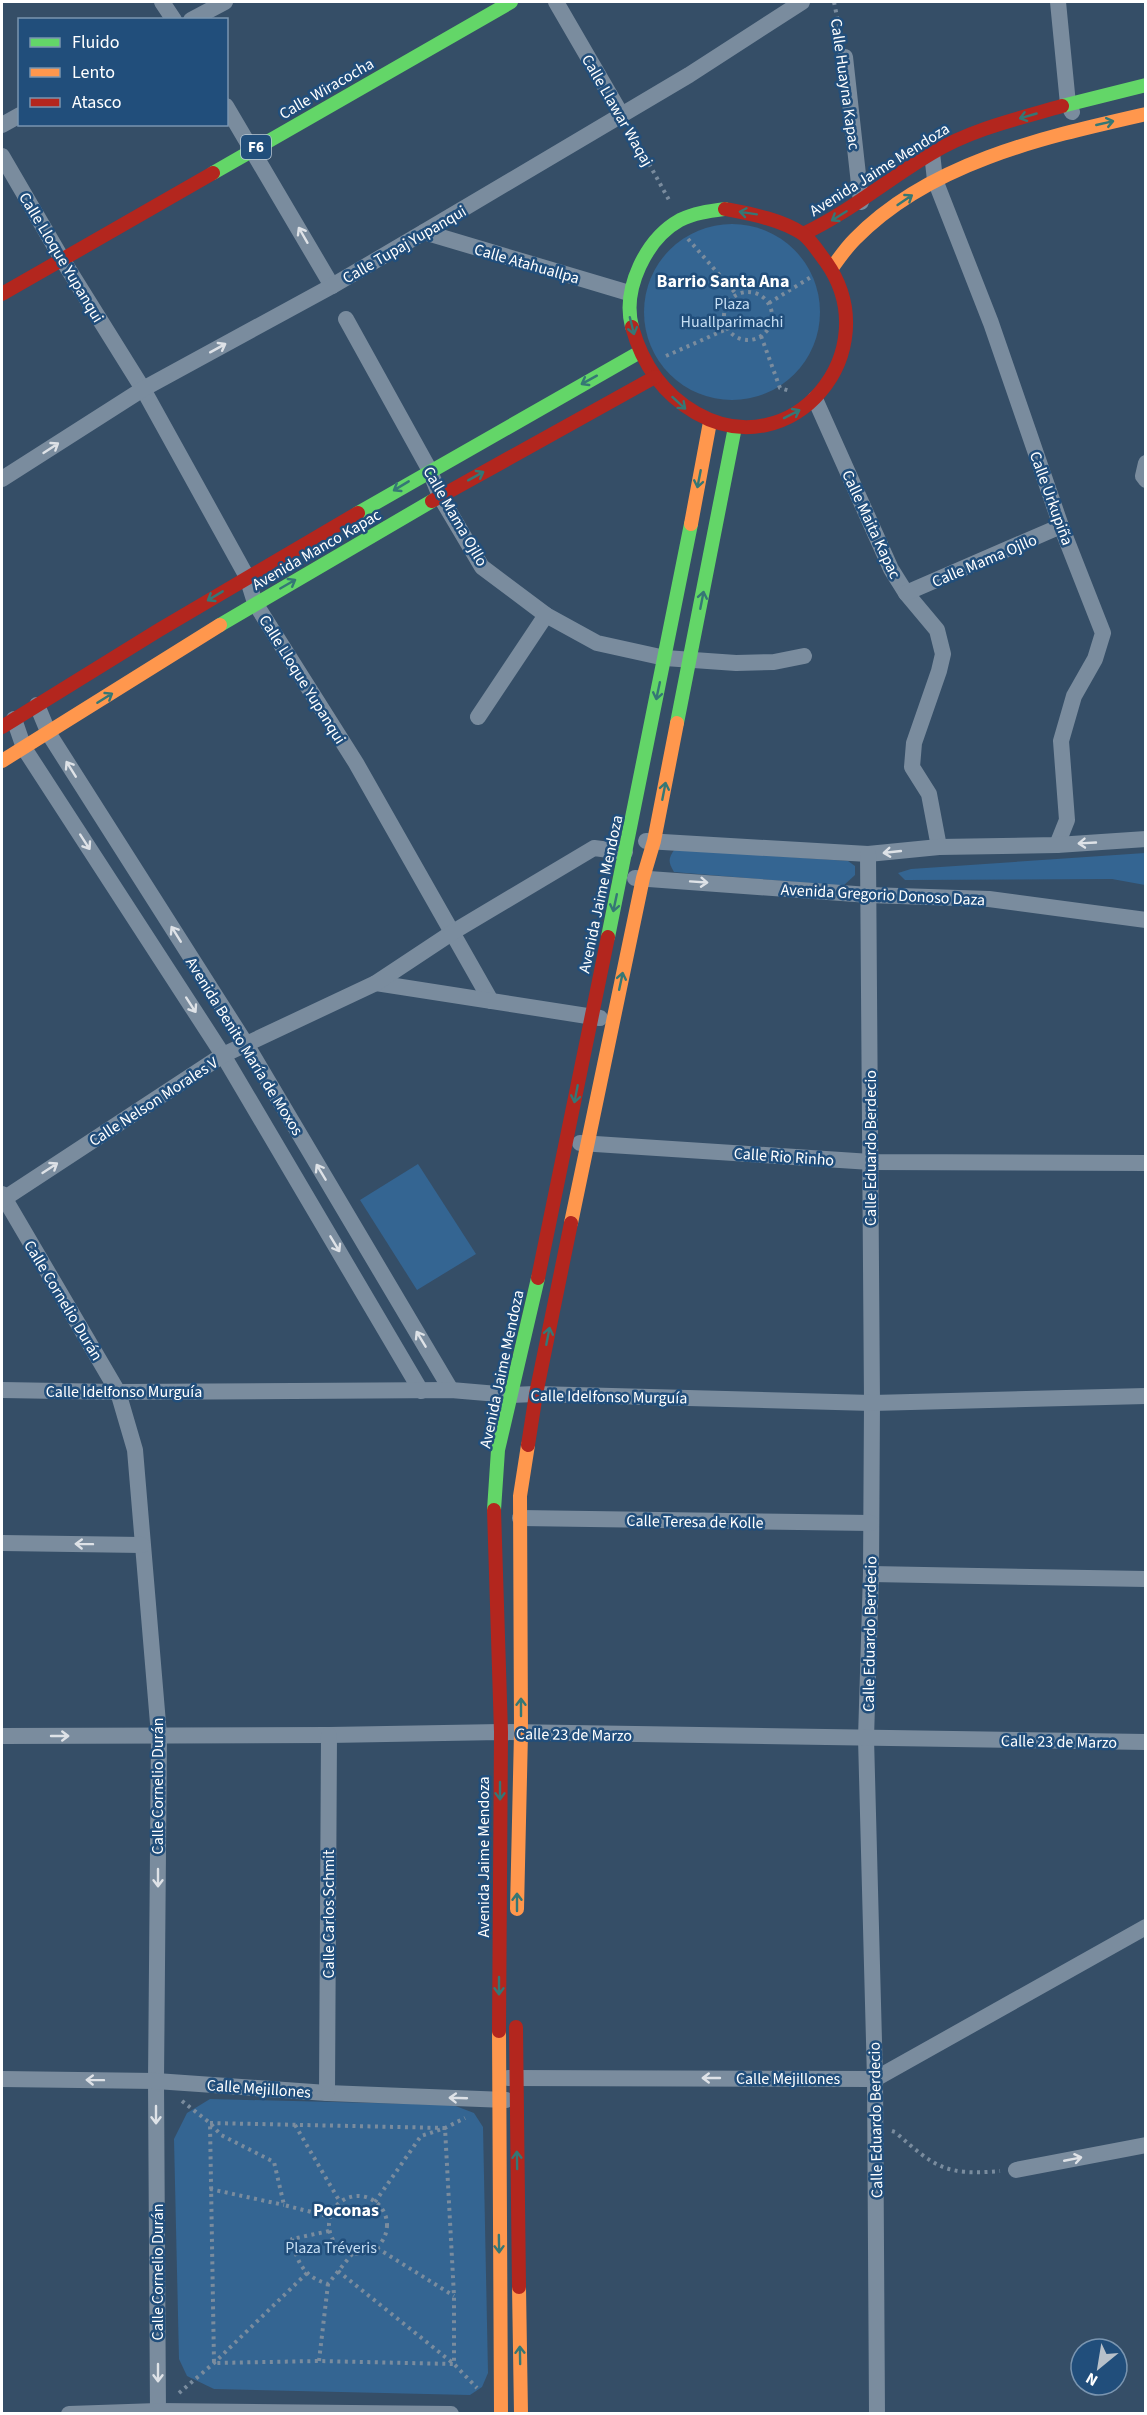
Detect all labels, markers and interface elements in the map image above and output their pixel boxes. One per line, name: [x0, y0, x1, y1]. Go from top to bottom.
street label: Calle Huayna Kapac: [825, 17, 865, 151]
legend: [18, 18, 228, 126]
text: Fluido: [72, 30, 119, 55]
street label: Calle Llawar Waqaj: [576, 51, 658, 170]
street label: Calle Wiracocha: [275, 53, 378, 125]
text: Lento: [72, 60, 115, 85]
text: Atasco: [72, 90, 121, 115]
one-way arrow: [1019, 111, 1038, 122]
one-way arrow: [1096, 117, 1115, 129]
street label: Avenida Jaime Mendoza: [805, 118, 954, 222]
road number: F6: [241, 135, 271, 159]
street label: Calle Lloque Yupanqui: [13, 188, 109, 327]
one-way arrow: [896, 194, 913, 206]
street label: Calle Tupaj Yupanqui: [339, 200, 470, 289]
one-way arrow: [739, 208, 758, 219]
one-way arrow: [831, 211, 848, 223]
one-way arrow: [297, 227, 309, 244]
street label: Calle Atahuallpa: [472, 238, 582, 289]
district label: Barrio Santa Ana: [657, 269, 789, 294]
park label: Plaza Huallparimachi: [681, 293, 783, 333]
one-way arrow: [626, 316, 638, 335]
one-way arrow: [209, 342, 226, 354]
one-way arrow: [581, 374, 598, 386]
one-way arrow: [672, 396, 687, 410]
one-way arrow: [782, 408, 800, 420]
one-way arrow: [42, 441, 59, 453]
street label: Calle Urkupiña: [1024, 448, 1078, 548]
street label: Calle Mama Ojllo: [418, 462, 493, 571]
street label: Calle Maita Kapac: [836, 466, 906, 582]
one-way arrow: [693, 469, 704, 488]
one-way arrow: [466, 470, 484, 481]
one-way arrow: [393, 480, 410, 492]
street label: Avenida Manco Kapac: [248, 504, 385, 596]
street label: Calle Mama Ojllo: [928, 529, 1040, 593]
one-way arrow: [280, 577, 297, 589]
one-way arrow: [697, 590, 708, 610]
one-way arrow: [207, 591, 224, 603]
street label: Calle Lloque Yupanqui: [253, 611, 351, 748]
one-way arrow: [652, 681, 663, 701]
one-way arrow: [96, 692, 113, 704]
one-way arrow: [65, 761, 77, 778]
one-way arrow: [659, 782, 670, 801]
street label: Avenida Jaime Mendoza: [573, 813, 628, 975]
one-way arrow: [79, 833, 91, 850]
one-way arrow: [1078, 838, 1098, 849]
one-way arrow: [883, 847, 903, 858]
one-way arrow: [689, 877, 709, 888]
street label: Avenida Gregorio Donoso Daza: [780, 879, 986, 911]
one-way arrow: [608, 893, 620, 912]
one-way arrow: [169, 926, 181, 943]
street label: Avenida Benito María de Moxos: [180, 953, 308, 1140]
one-way arrow: [616, 971, 627, 991]
one-way arrow: [185, 997, 197, 1013]
street label: Calle Nelson Morales V: [85, 1051, 223, 1152]
street label: Calle Eduardo Berdecio: [860, 1070, 882, 1226]
one-way arrow: [570, 1084, 581, 1103]
street label: Calle Rio Rinho: [733, 1143, 835, 1171]
one-way arrow: [42, 1162, 58, 1174]
one-way arrow: [315, 1164, 327, 1181]
one-way arrow: [329, 1235, 341, 1252]
street label: Calle Cornelio Durán: [18, 1236, 108, 1365]
street label: Avenida Jaime Mendoza: [474, 1288, 529, 1450]
one-way arrow: [543, 1327, 554, 1347]
one-way arrow: [414, 1331, 426, 1348]
street label: Calle Idelfonso Murguía: [46, 1381, 202, 1403]
street label: Calle Idelfonso Murguía: [530, 1385, 687, 1409]
street label: Calle Teresa de Kolle: [626, 1510, 764, 1534]
one-way arrow: [74, 1538, 94, 1550]
street label: Calle Eduardo Berdecio: [858, 1556, 882, 1712]
one-way arrow: [515, 1698, 527, 1718]
street label: Calle Cornelio Durán: [147, 1718, 169, 1854]
street label: Calle 23 de Marzo: [516, 1723, 632, 1747]
one-way arrow: [49, 1730, 69, 1742]
street label: Calle 23 de Marzo: [1001, 1730, 1117, 1754]
street label: Avenida Jaime Mendoza: [473, 1776, 495, 1938]
one-way arrow: [494, 1780, 506, 1800]
street label: Calle Carlos Schmit: [318, 1849, 340, 1979]
one-way arrow: [152, 1867, 163, 1887]
one-way arrow: [511, 1893, 523, 1913]
one-way arrow: [493, 1975, 505, 1995]
street label: Calle Eduardo Berdecio: [864, 2042, 888, 2198]
street label: Calle Mejillones: [736, 2068, 840, 2090]
one-way arrow: [702, 2072, 722, 2084]
one-way arrow: [86, 2074, 106, 2086]
street label: Calle Mejillones: [206, 2074, 312, 2104]
one-way arrow: [448, 2093, 468, 2104]
one-way arrow: [150, 2104, 162, 2124]
one-way arrow: [511, 2151, 523, 2171]
one-way arrow: [1063, 2153, 1082, 2164]
district label: Poconas: [313, 2198, 379, 2223]
street label: Calle Cornelio Durán: [147, 2204, 169, 2340]
one-way arrow: [494, 2233, 505, 2253]
park label: Plaza Tréveris: [285, 2237, 377, 2259]
north arrow: [1069, 2337, 1129, 2397]
one-way arrow: [514, 2346, 526, 2366]
one-way arrow: [152, 2362, 164, 2382]
text: N: [1082, 2367, 1102, 2391]

